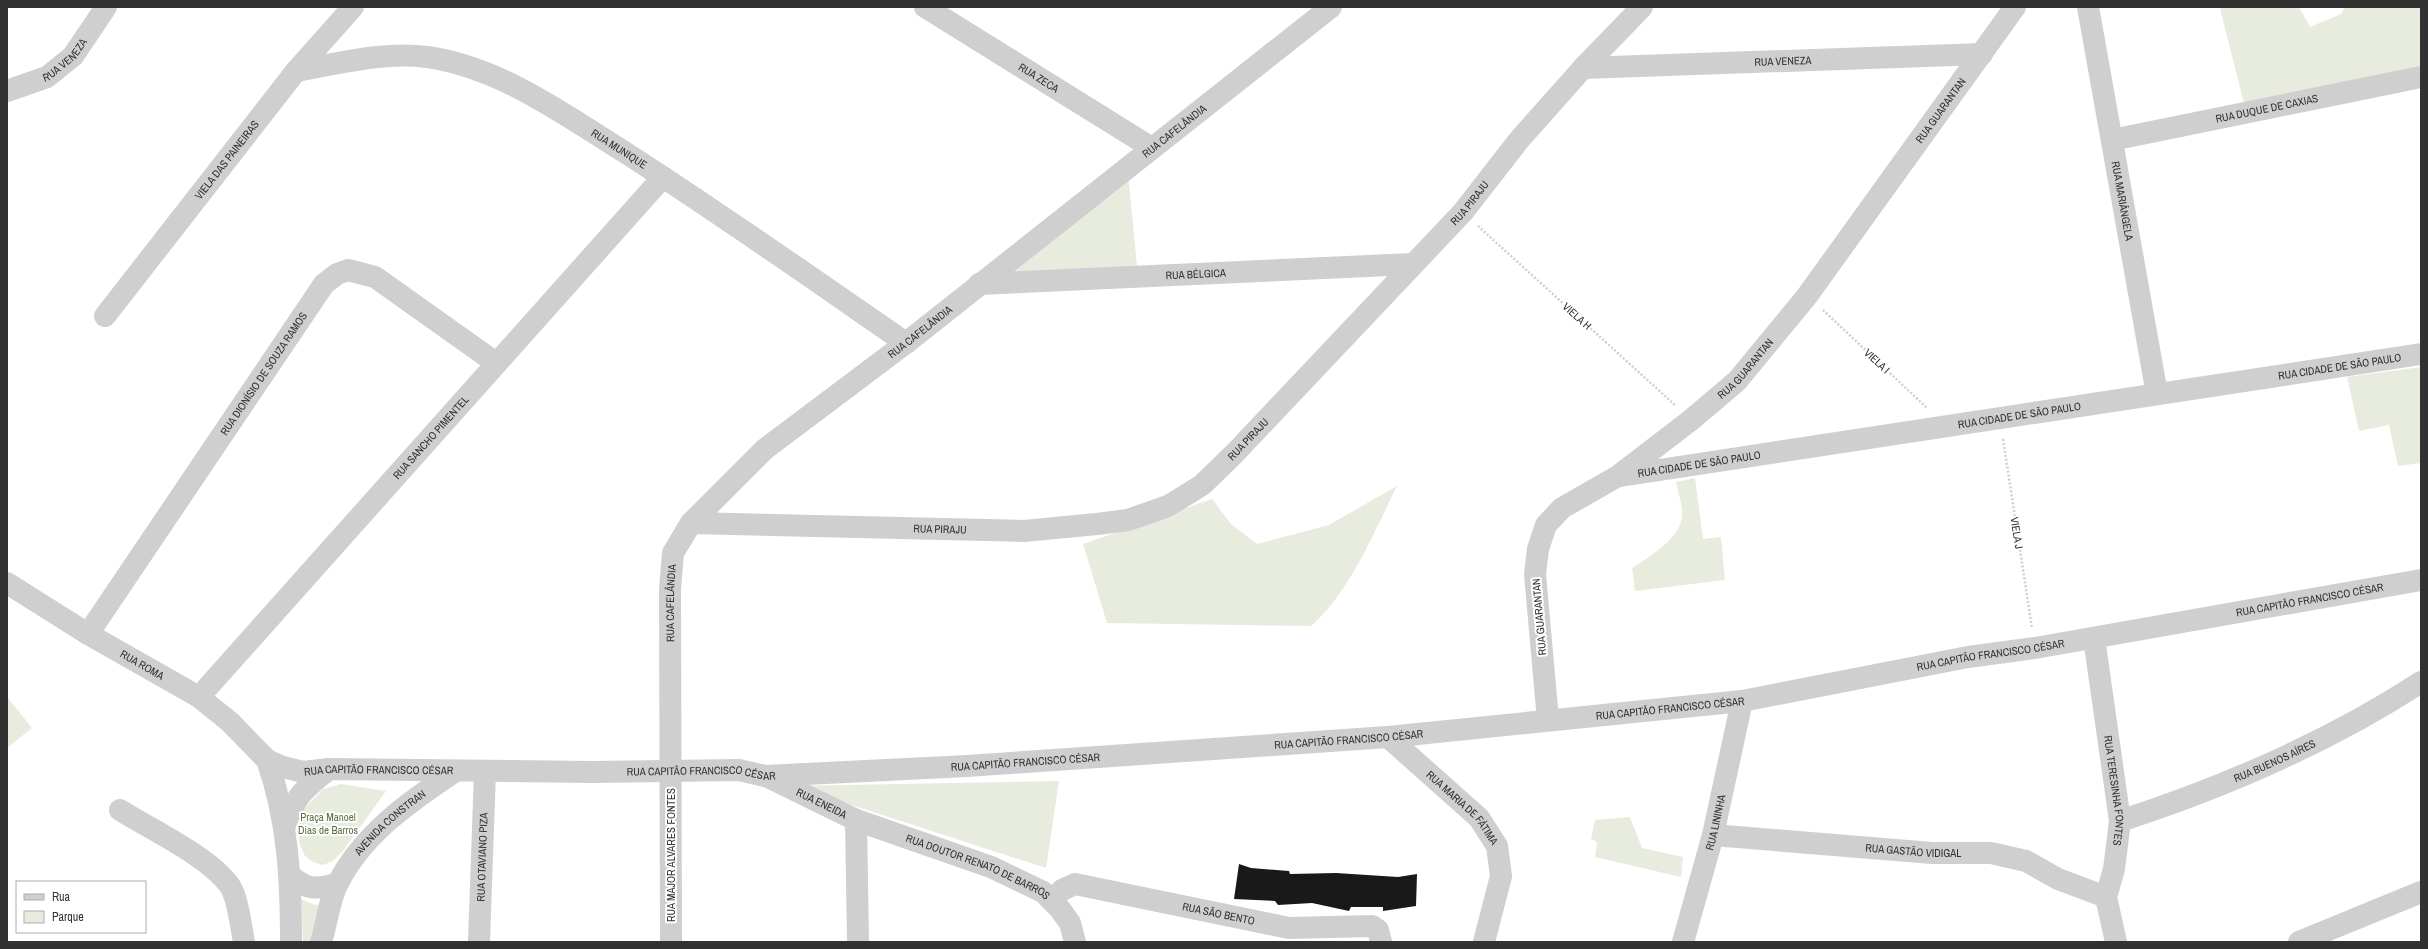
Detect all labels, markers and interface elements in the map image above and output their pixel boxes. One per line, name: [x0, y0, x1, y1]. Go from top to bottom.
street label: RUA VENEZA: [41, 35, 90, 85]
street label: RUA VENEZA: [1754, 53, 1813, 69]
street label: RUA ZECA: [1016, 60, 1063, 96]
street label: RUA GUARANTAN: [1912, 75, 1969, 146]
street label: RUA DUQUE DE CAXIAS: [2214, 91, 2319, 126]
street label: RUA CAFELÂNDIA: [1139, 101, 1210, 161]
street label: VIELA DAS PAINEIRAS: [192, 118, 262, 202]
street label: RUA MUNIQUE: [589, 126, 650, 172]
street label: RUA MARIÂNGELA: [2109, 160, 2137, 243]
street label: RUA PIRAJU: [1447, 178, 1492, 228]
street label: RUA BÉLGICA: [1165, 266, 1227, 282]
street label: VIELA H: [1560, 299, 1594, 333]
street label: RUA CAFELÂNDIA: [885, 302, 956, 361]
street label: RUA DIONÍSIO DE SOUZA RAMOS: [217, 309, 310, 438]
street label: RUA GUARANTAN: [1714, 335, 1776, 402]
street label: VIELA I: [1861, 346, 1893, 376]
street label: RUA CIDADE DE SÃO PAULO: [2277, 350, 2402, 383]
street label: RUA SANCHO PIMENTEL: [390, 393, 472, 482]
street label: RUA CIDADE DE SÃO PAULO: [1957, 399, 2082, 431]
street label: RUA PIRAJU: [1225, 415, 1271, 463]
street label: RUA CIDADE DE SÃO PAULO: [1637, 448, 1762, 480]
street label: VIELA J: [2008, 516, 2026, 550]
street label: RUA PIRAJU: [913, 521, 967, 537]
street label: RUA CAFELÂNDIA: [663, 563, 679, 642]
street label: RUA GUARANTAN: [1529, 578, 1549, 656]
street label: RUA CAPITÃO FRANCISCO CÉSAR: [2235, 580, 2385, 619]
street label: RUA CAPITÃO FRANCISCO CÉSAR: [1915, 636, 2066, 674]
street label: RUA ROMA: [118, 647, 167, 683]
street label: RUA CAPITÃO FRANCISCO CÉSAR: [1595, 694, 1746, 723]
street label: RUA CAPITÃO FRANCISCO CÉSAR: [1274, 726, 1424, 752]
street label: RUA TERESINHA FONTES: [2101, 734, 2127, 846]
street label: RUA BUENOS AÍRES: [2232, 736, 2318, 785]
street label: RUA CAPITÃO FRANCISCO CÉSAR: [951, 750, 1101, 774]
street label: RUA CAPITÃO FRANCISCO CÉSAR: [303, 762, 454, 779]
street label: RUA CAPITÃO FRANCISCO CÉSAR: [627, 762, 776, 783]
street label: RUA MARIA DE FÁTIMA: [1423, 767, 1502, 848]
street label: RUA ENEIDA: [794, 785, 850, 822]
street label: AVENIDA CONSTRAN: [351, 787, 428, 859]
street label: RUA MAJOR ALVARES FONTES: [664, 788, 678, 922]
street label: RUA LININHA: [1702, 792, 1729, 852]
park label: Praça Manoel Dias de Barros: [298, 810, 359, 837]
street label: RUA OTAVIANO PIZA: [473, 811, 491, 902]
street label: RUA DOUTOR RENATO DE BARROS: [904, 831, 1053, 902]
street label: RUA GASTÃO VIDIGAL: [1865, 841, 1961, 860]
legend: [16, 881, 146, 933]
text: Rua: [52, 889, 71, 905]
street label: RUA SÃO BENTO: [1181, 899, 1256, 928]
text: Parque: [52, 909, 84, 925]

